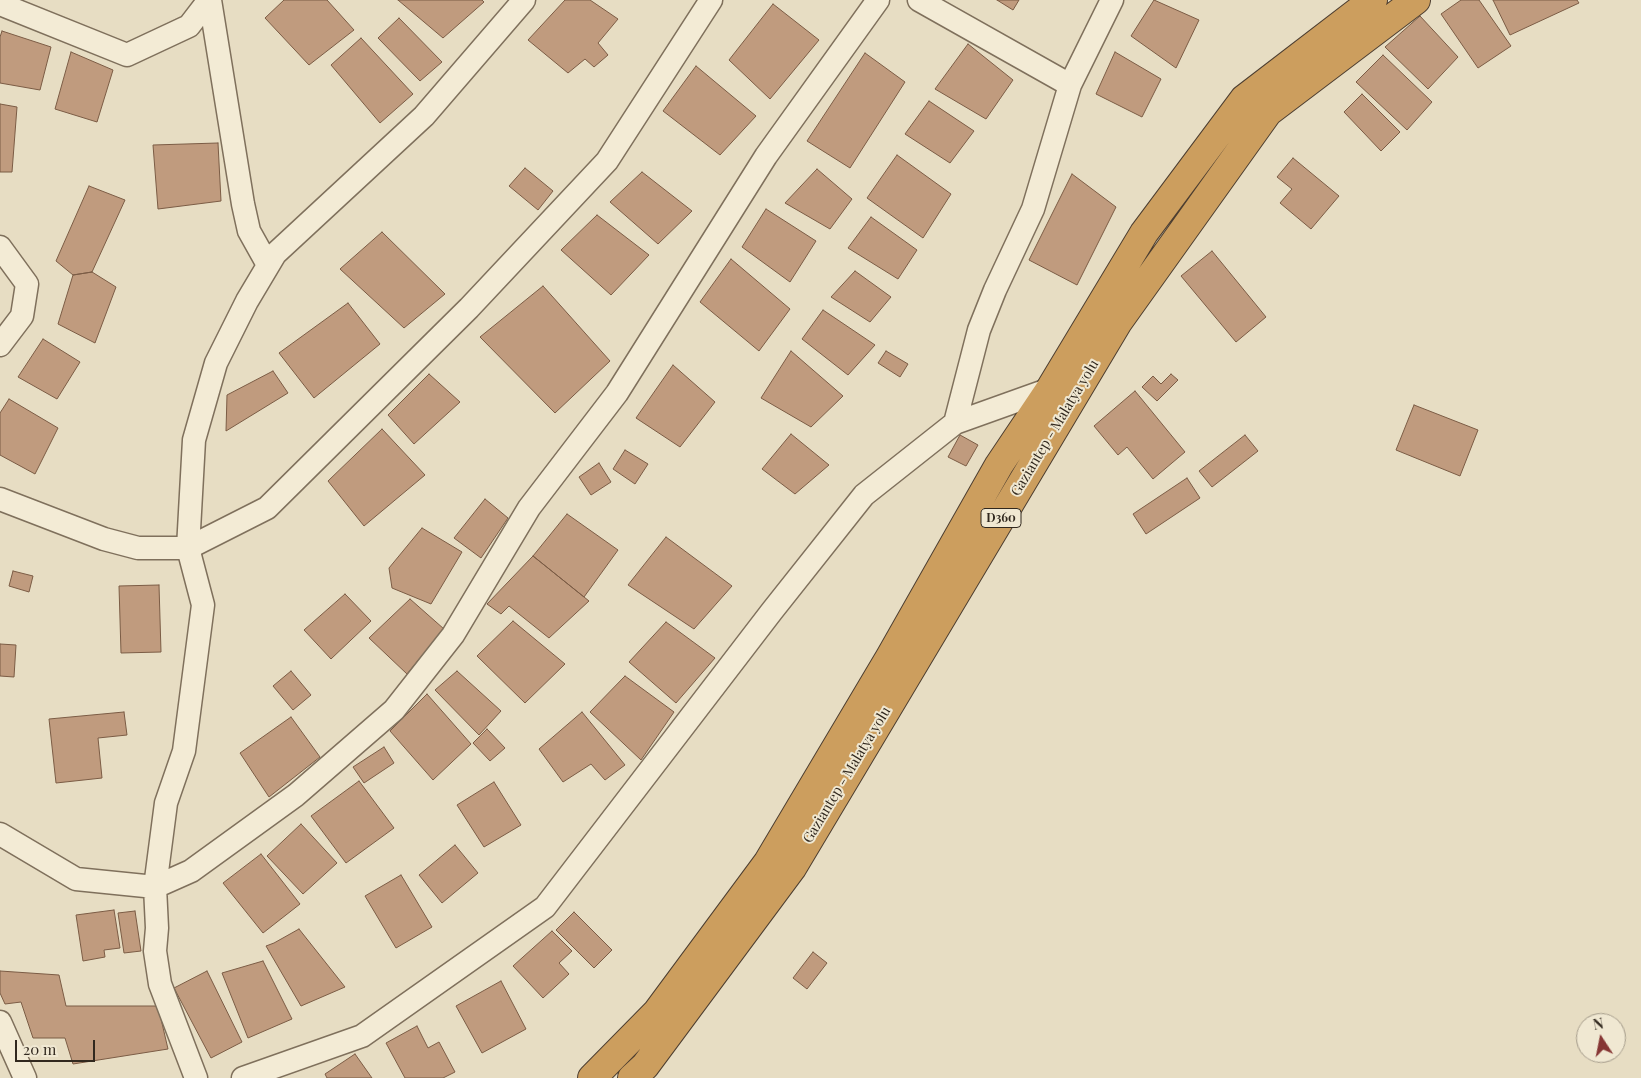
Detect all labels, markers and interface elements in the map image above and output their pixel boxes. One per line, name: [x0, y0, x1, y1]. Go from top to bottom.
street label: Gaziantep - Malatya yolu: [1008, 357, 1102, 499]
road number: D360: [981, 508, 1021, 528]
street label: Gaziantep - Malatya yolu: [800, 704, 894, 846]
north arrow: [1576, 1013, 1626, 1063]
text: N: [1591, 1013, 1605, 1034]
scale bar: [18, 1030, 98, 1062]
text: 20 m: [23, 1039, 56, 1059]

